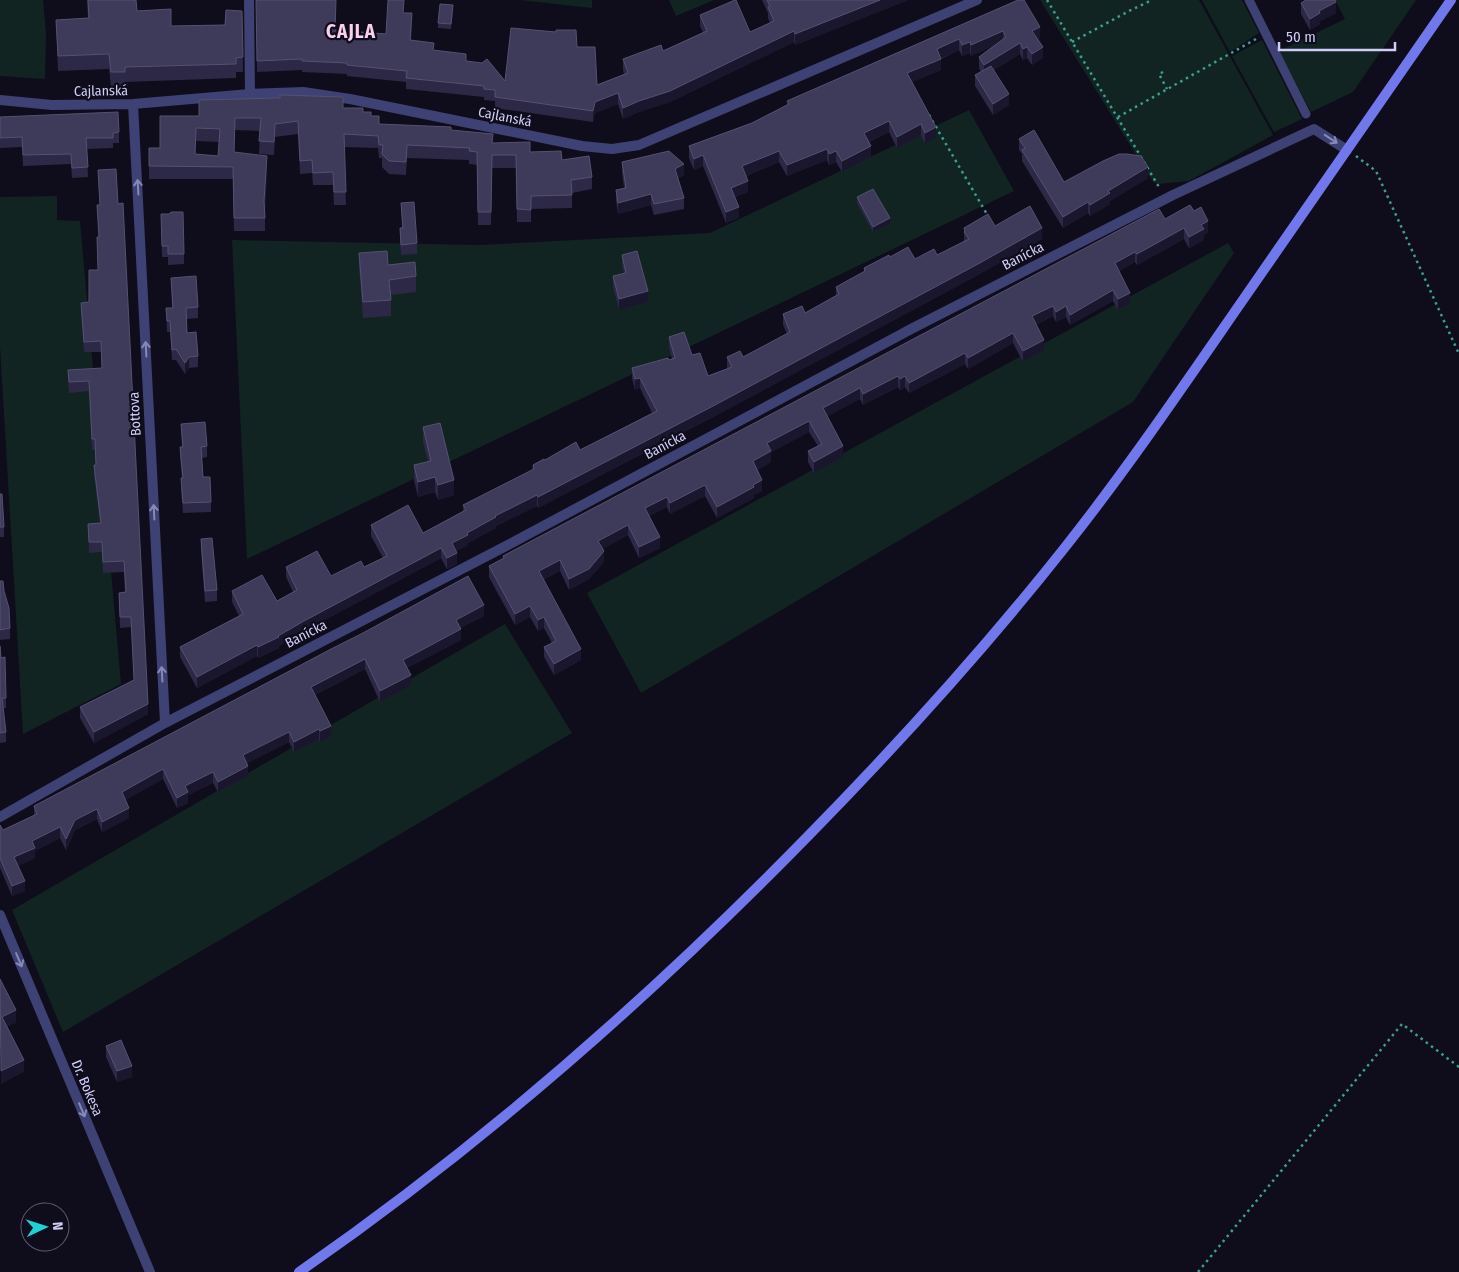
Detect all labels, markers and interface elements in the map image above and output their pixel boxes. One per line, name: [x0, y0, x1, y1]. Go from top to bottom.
district label: CAJLA: [326, 20, 376, 43]
scale bar: [1279, 20, 1395, 52]
text: 50 m: [1286, 28, 1316, 46]
street label: Cajlanská: [74, 82, 128, 100]
street label: Cajlanská: [477, 103, 533, 131]
one-way arrow: [1323, 135, 1337, 145]
one-way arrow: [133, 179, 142, 195]
street label: Banícka: [999, 238, 1047, 274]
one-way arrow: [141, 342, 150, 358]
street label: Bottova: [125, 391, 145, 437]
street label: Banícka: [641, 427, 689, 463]
one-way arrow: [150, 504, 159, 520]
street label: Banícka: [282, 616, 330, 652]
one-way arrow: [158, 666, 167, 682]
one-way arrow: [14, 952, 24, 967]
street label: Dr. Bokesa: [68, 1057, 106, 1119]
one-way arrow: [77, 1102, 87, 1117]
north arrow: [20, 1202, 70, 1252]
text: N: [49, 1221, 66, 1231]

